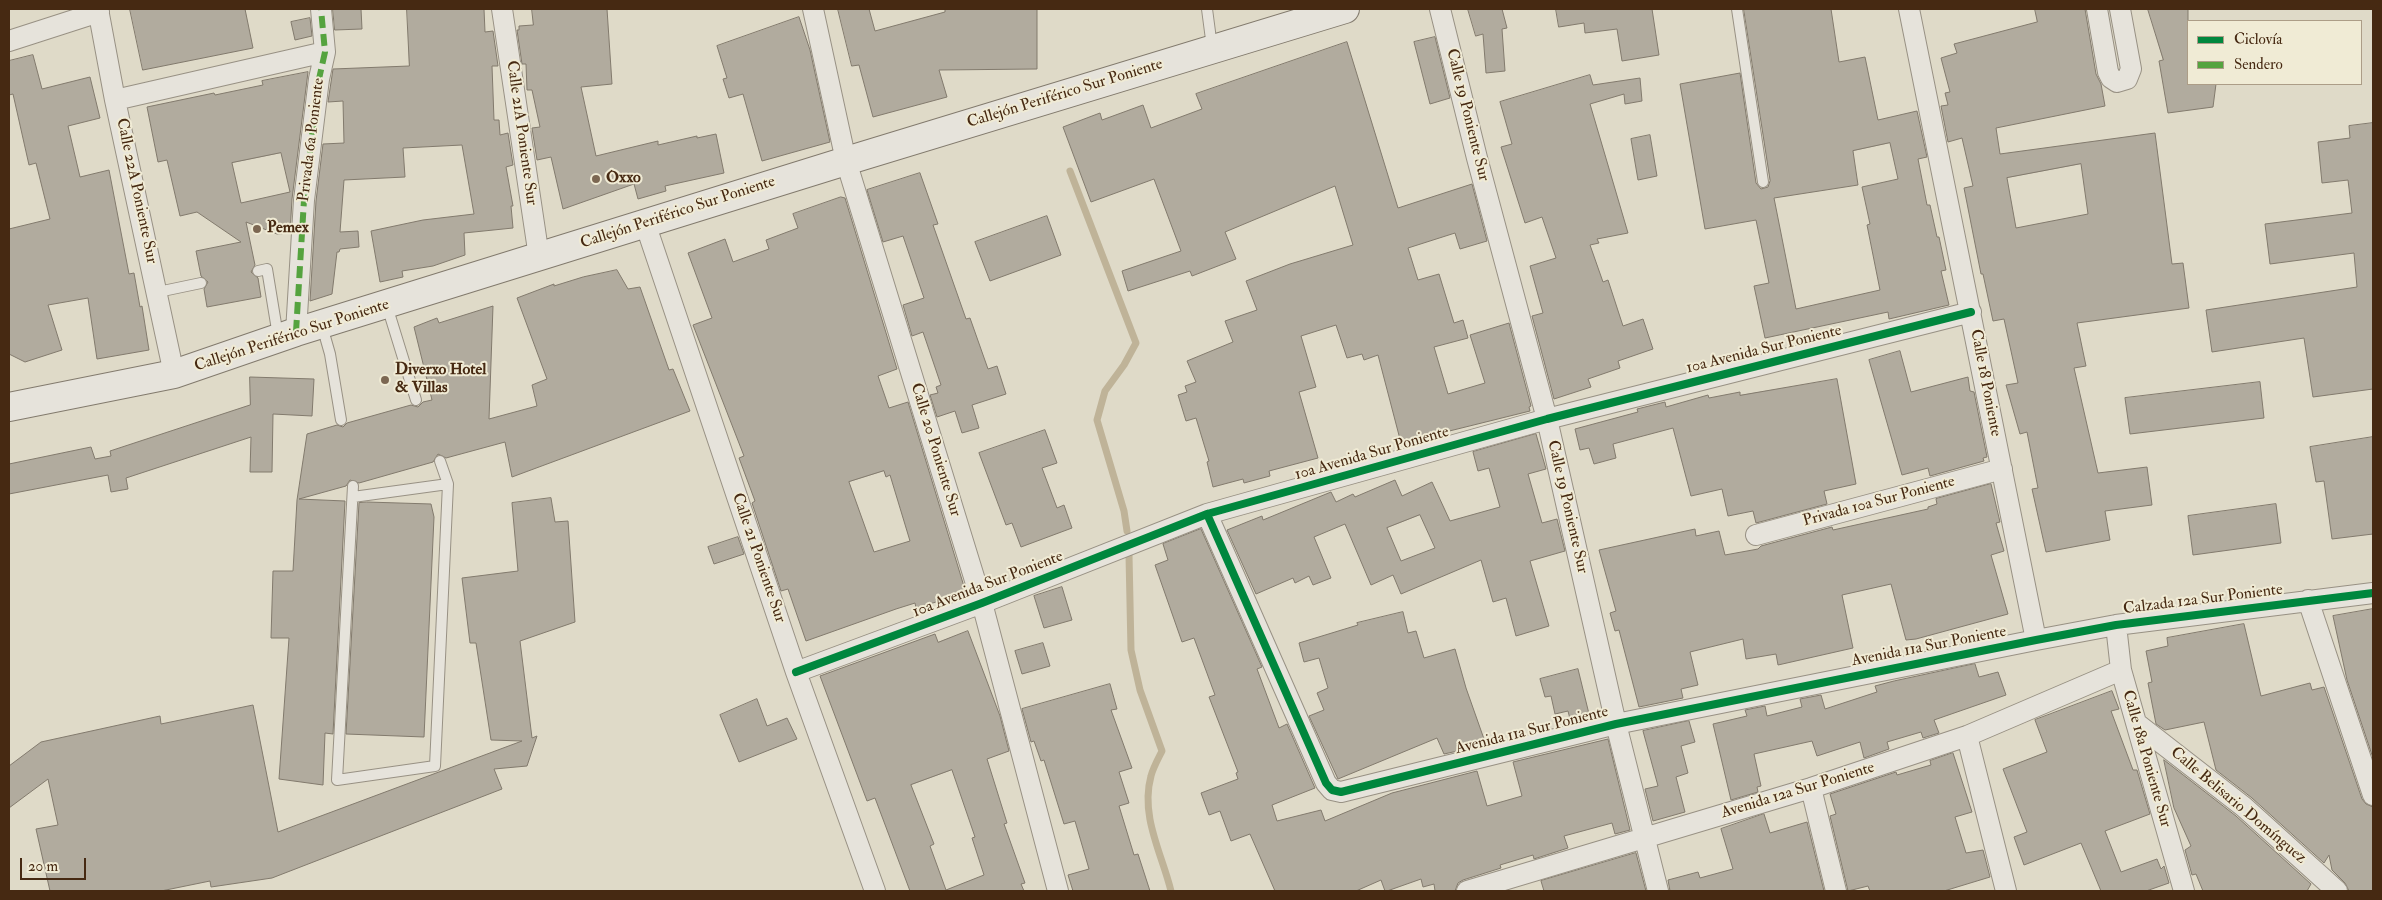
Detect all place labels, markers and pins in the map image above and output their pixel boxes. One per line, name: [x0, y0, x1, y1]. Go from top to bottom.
place label: Oxxo: [606, 169, 641, 189]
marker: Oxxo: [590, 173, 602, 185]
place label: Pemex: [267, 219, 309, 239]
marker: Pemex: [251, 223, 263, 235]
place label: Diverxo Hotel & Villas: [395, 361, 486, 399]
marker: Diverxo Hotel & Villas: [379, 374, 391, 386]

